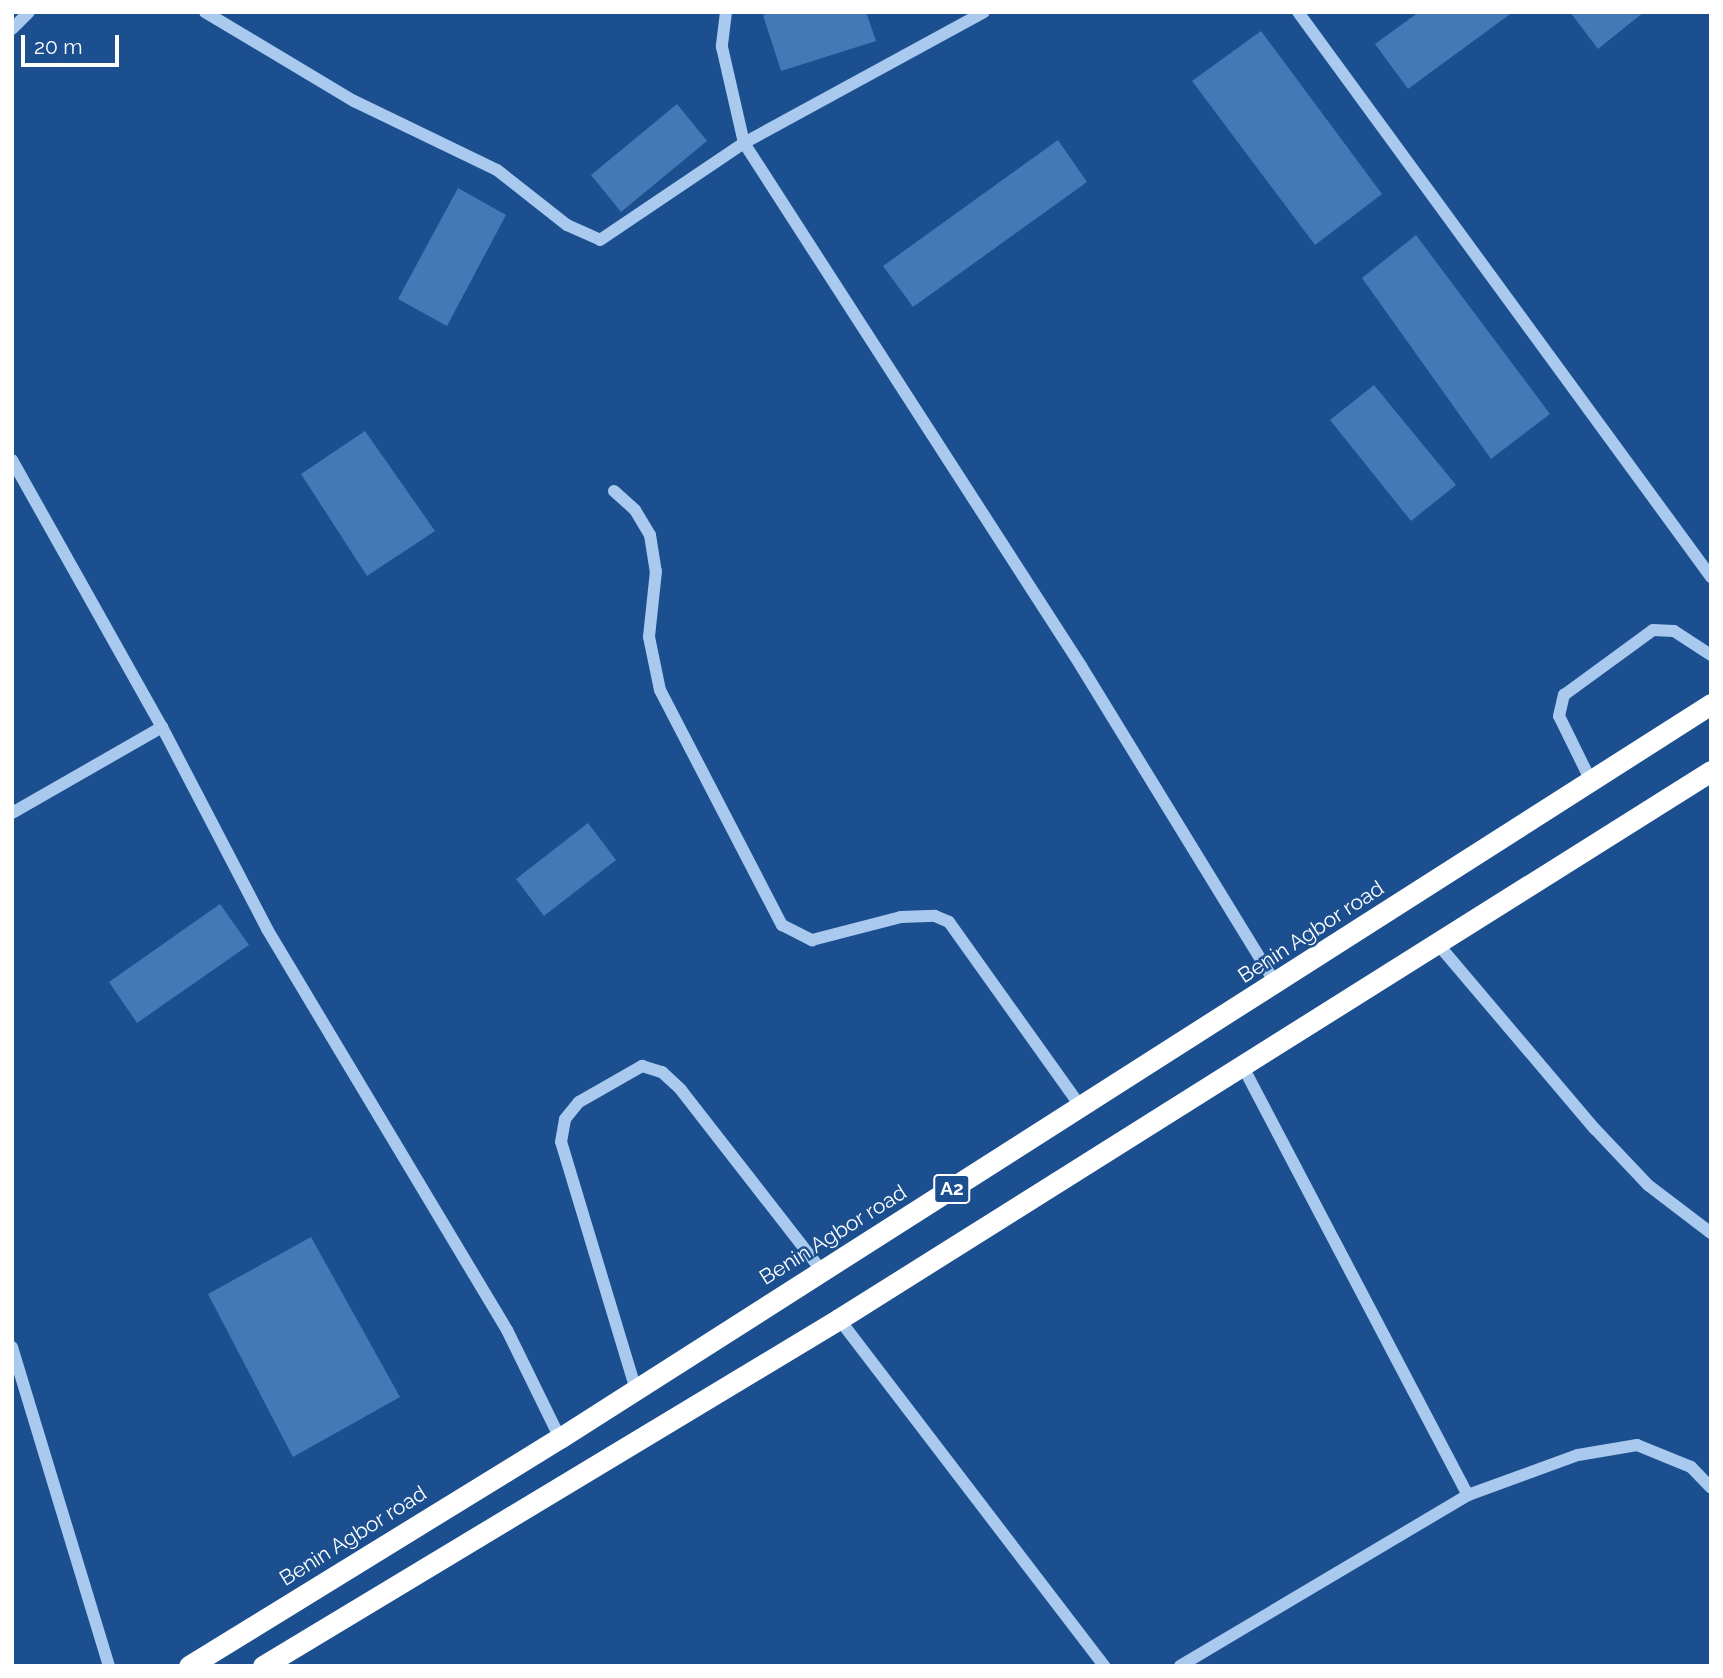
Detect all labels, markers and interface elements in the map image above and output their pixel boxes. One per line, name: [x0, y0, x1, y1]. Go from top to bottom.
scale bar: [24, 21, 122, 65]
text: 20 m: [34, 34, 82, 59]
street label: Benin Agbor road: [1233, 875, 1389, 989]
road number: A2: [933, 1174, 971, 1204]
street label: Benin Agbor road: [754, 1179, 912, 1291]
street label: Benin Agbor road: [274, 1480, 432, 1592]

